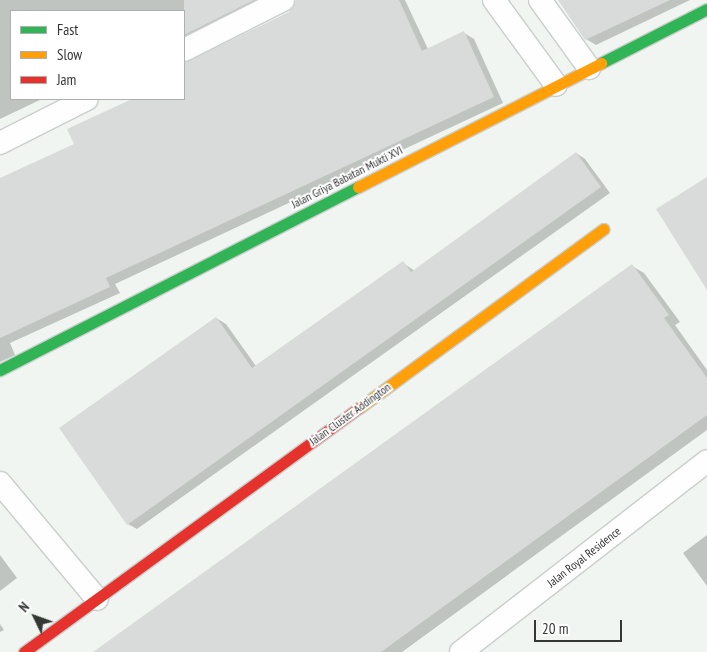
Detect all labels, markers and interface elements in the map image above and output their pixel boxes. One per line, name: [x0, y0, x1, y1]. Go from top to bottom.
legend: [10, 10, 185, 100]
text: Fast: [57, 20, 78, 39]
text: Slow: [57, 45, 82, 64]
text: Jam: [57, 70, 76, 89]
street label: Jalan Griya Babatan Mukti XVI: [289, 143, 405, 211]
street label: Jalan Cluster Addington: [306, 380, 394, 448]
street label: Jalan Royal Residence: [544, 524, 624, 590]
north arrow: [10, 592, 60, 642]
text: N: [15, 598, 33, 616]
scale bar: [537, 610, 624, 642]
text: 20 m: [542, 619, 568, 638]

